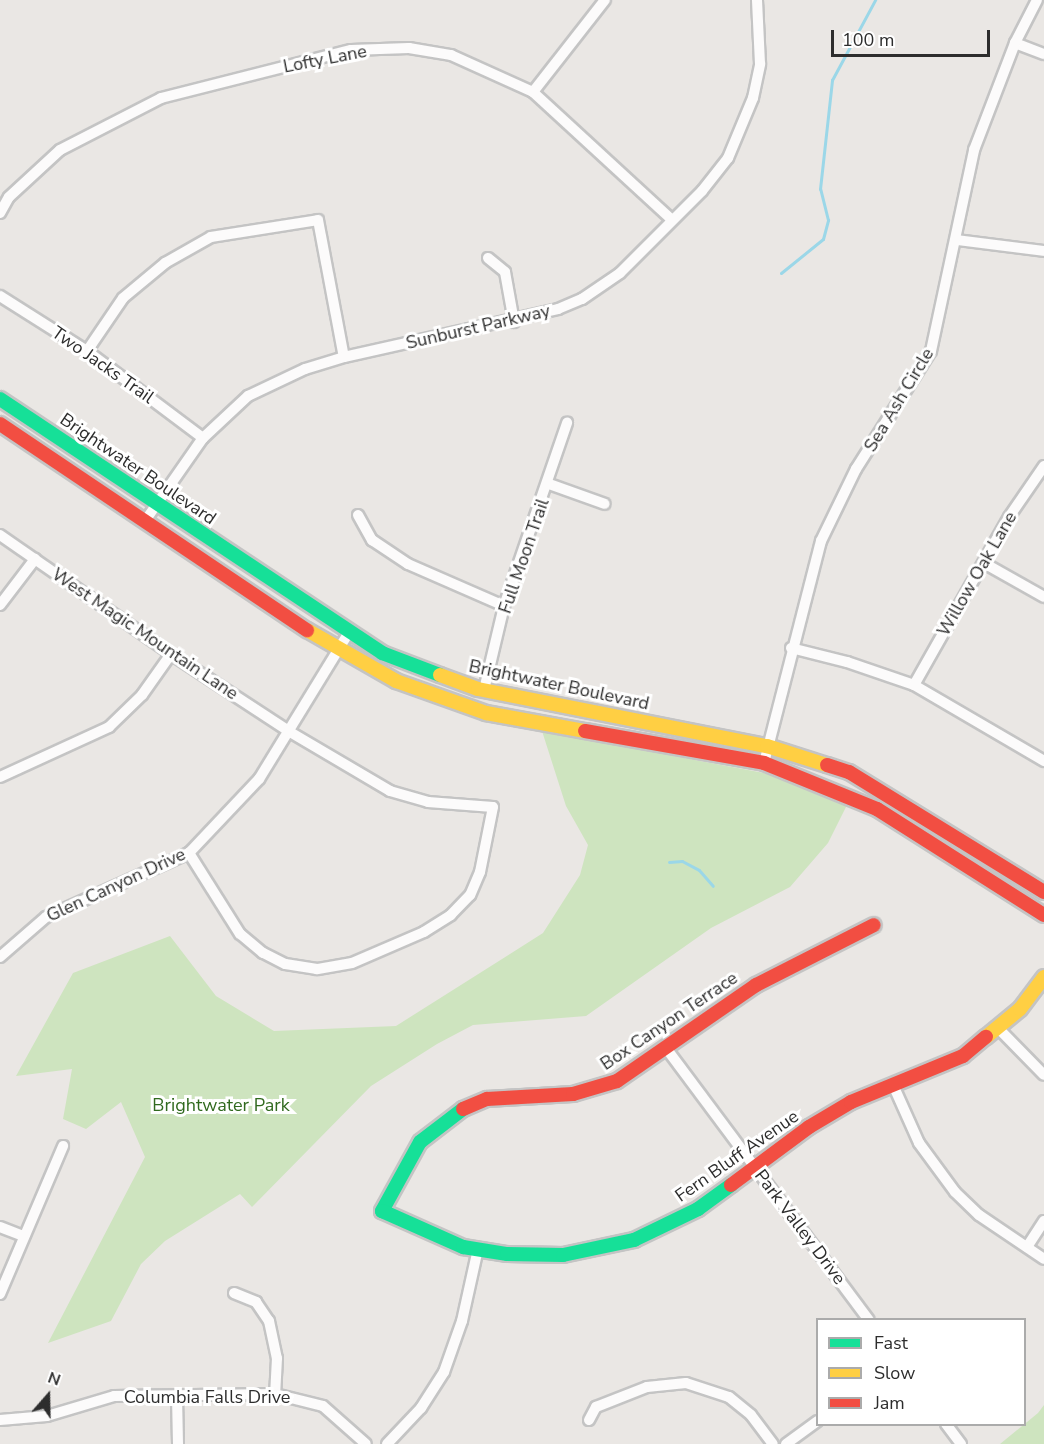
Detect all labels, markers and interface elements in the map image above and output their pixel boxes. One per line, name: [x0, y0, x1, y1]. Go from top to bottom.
scale bar: [834, 18, 993, 56]
text: 100 m: [842, 28, 894, 52]
street label: Lofty Lane: [281, 40, 369, 78]
street label: Sunburst Parkway: [404, 300, 552, 354]
street label: Two Jacks Trail: [48, 322, 158, 408]
street label: Sea Ash Circle: [860, 344, 938, 456]
street label: Brightwater Boulevard: [56, 409, 220, 529]
street label: Full Moon Trail: [494, 496, 554, 616]
street label: Willow Oak Lane: [933, 508, 1021, 640]
street label: West Magic Mountain Lane: [48, 563, 242, 705]
street label: Brightwater Boulevard: [467, 655, 651, 715]
street label: Glen Canyon Drive: [43, 843, 189, 927]
street label: Box Canyon Terrace: [596, 967, 742, 1075]
park label: Brightwater Park: [152, 1094, 290, 1116]
street label: Fern Bluff Avenue: [671, 1105, 803, 1207]
street label: Park Valley Drive: [750, 1165, 850, 1289]
legend: [816, 1318, 1026, 1426]
text: Fast: [874, 1331, 908, 1355]
text: Slow: [874, 1361, 915, 1385]
north arrow: [18, 1366, 78, 1426]
text: N: [45, 1367, 64, 1391]
street label: Columbia Falls Drive: [124, 1386, 290, 1408]
text: Jam: [874, 1391, 905, 1415]

